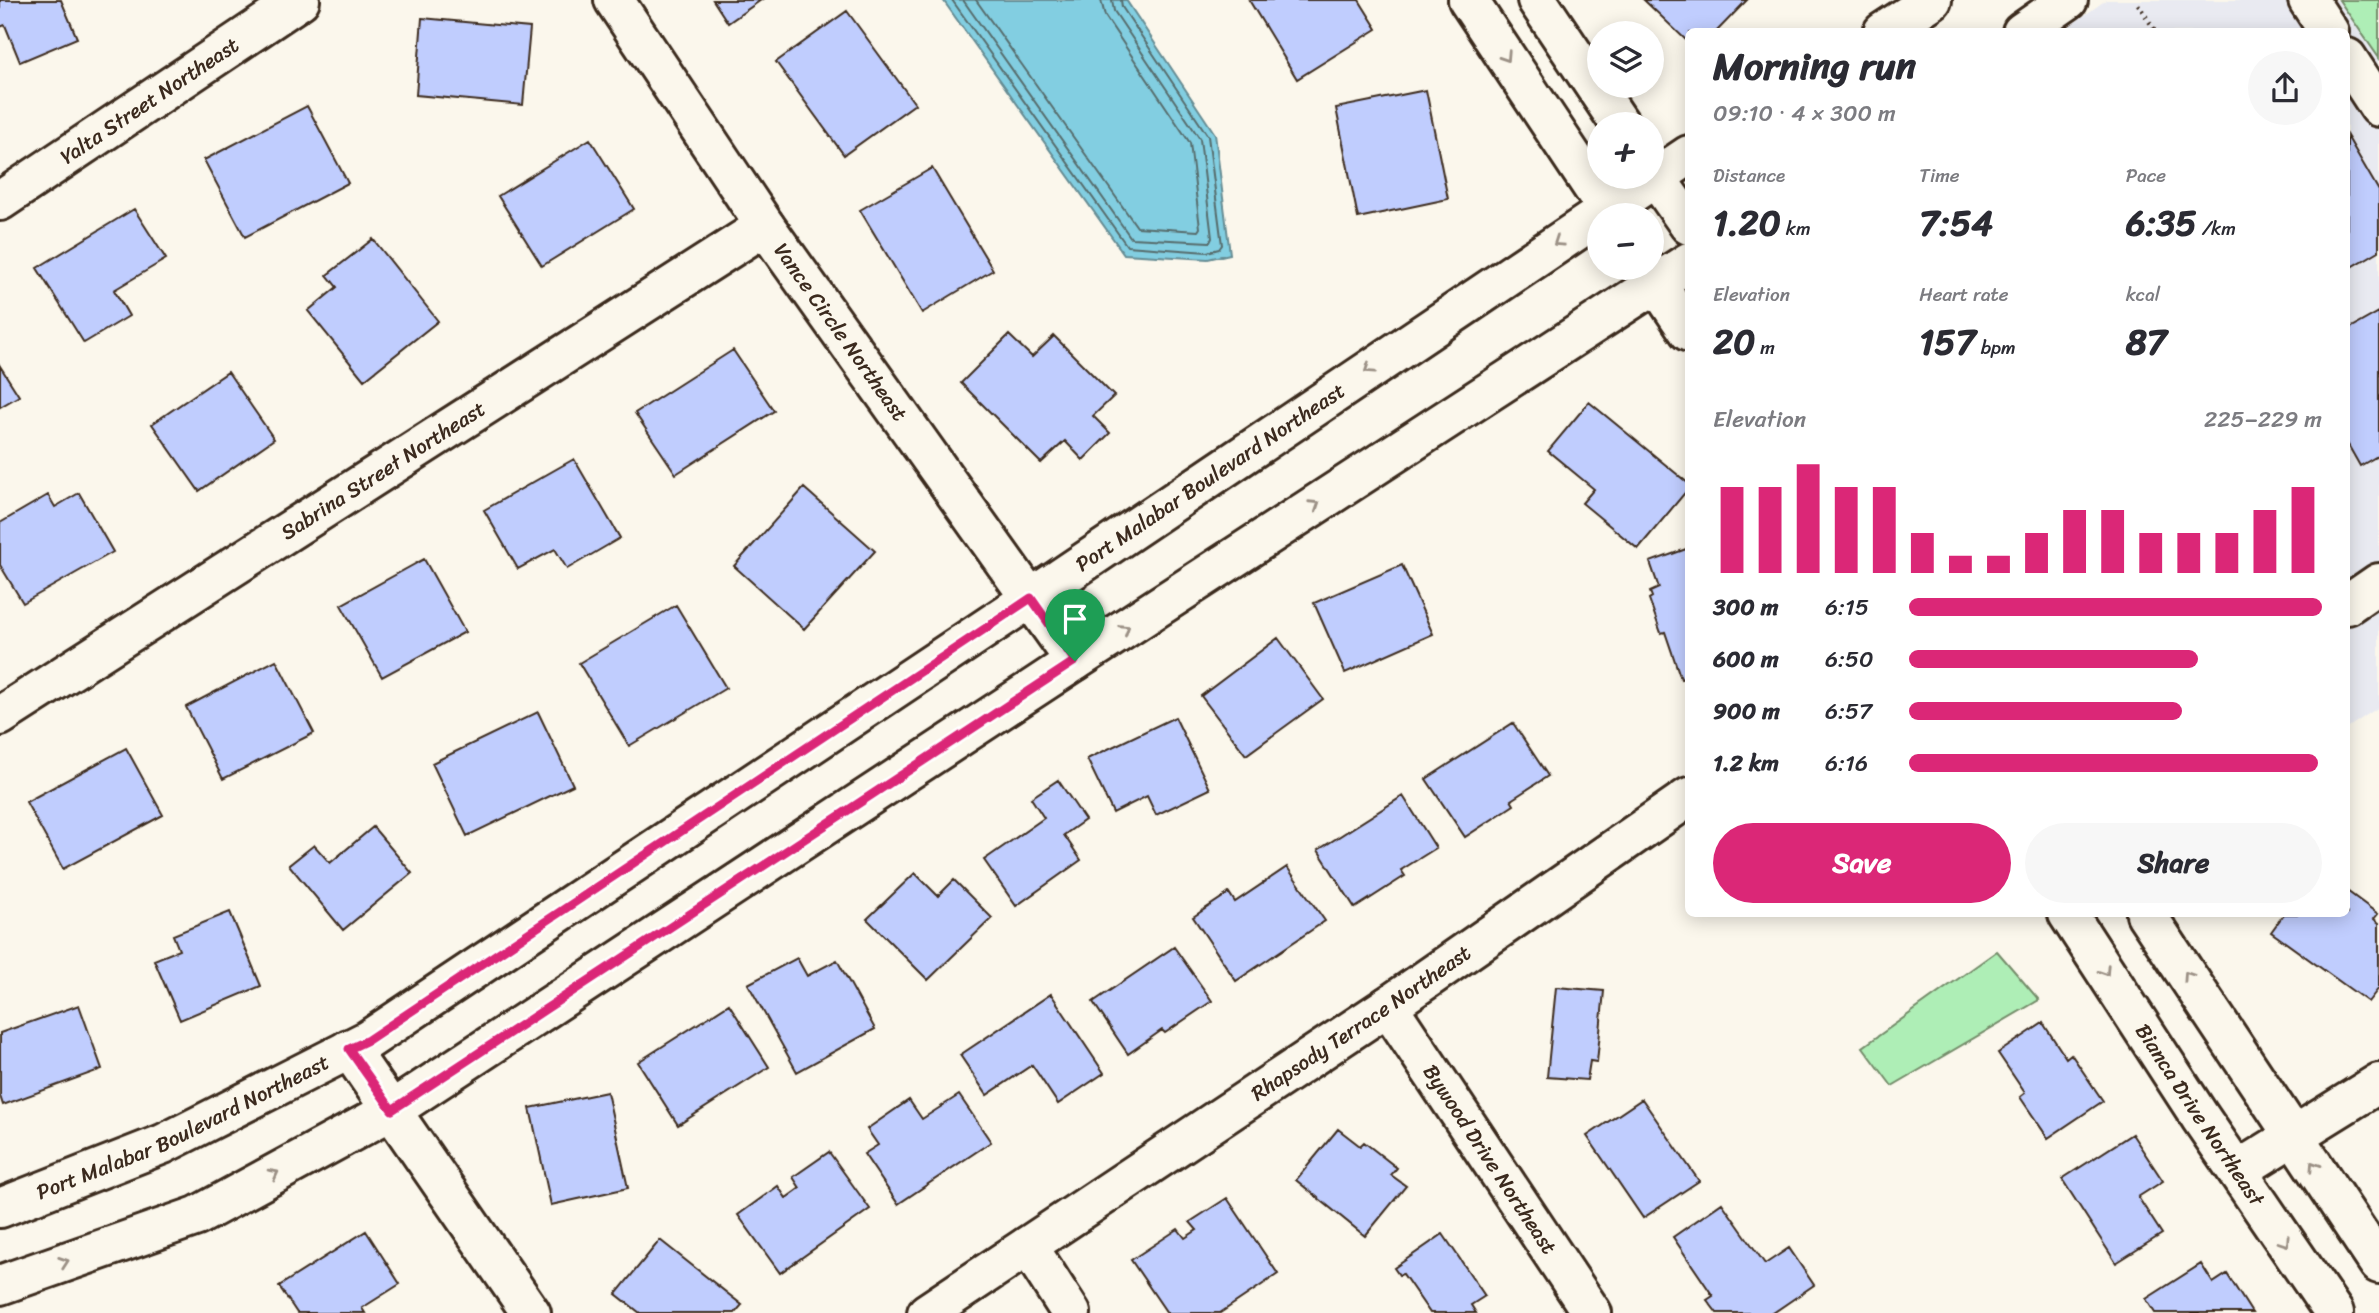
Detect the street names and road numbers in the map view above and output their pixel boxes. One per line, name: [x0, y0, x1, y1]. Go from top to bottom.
street label: Yalta Street Northeast: [52, 27, 247, 175]
street label: Vance Circle Northeast: [763, 234, 918, 430]
street label: Port Malabar Boulevard Northeast: [1067, 372, 1353, 582]
street label: Sabrina Street Northeast: [273, 390, 493, 551]
street label: Rhapsody Terrace Northeast: [1243, 935, 1479, 1111]
street label: Bianca Drive Northeast: [2125, 1015, 2276, 1215]
street label: Port Malabar Boulevard Northeast: [31, 1044, 336, 1211]
street label: Bywood Drive Northeast: [1412, 1056, 1567, 1262]

